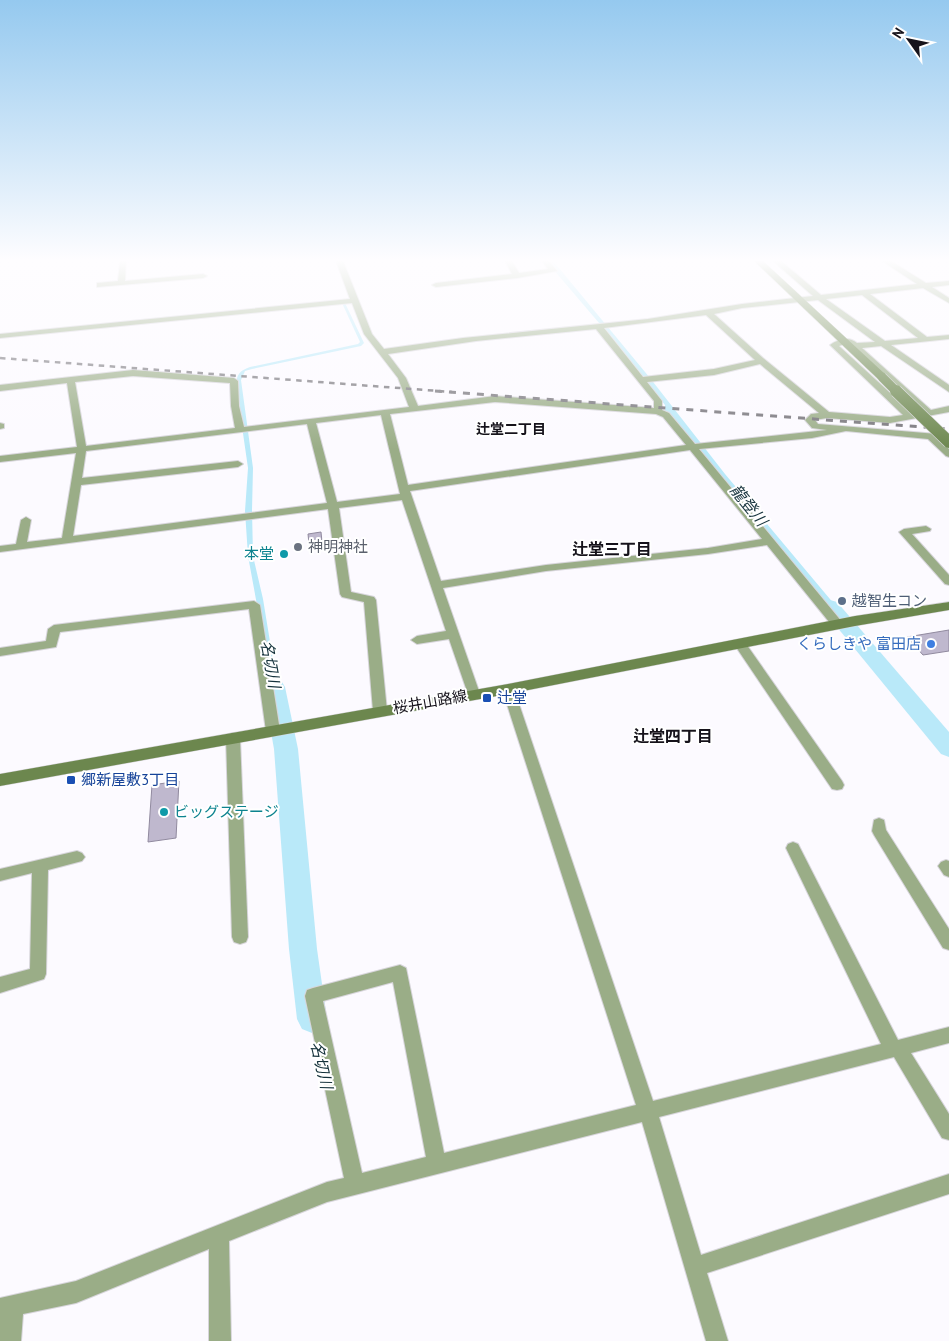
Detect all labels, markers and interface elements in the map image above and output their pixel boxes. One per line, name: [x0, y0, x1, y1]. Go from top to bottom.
north arrow: [884, 15, 934, 65]
text: N: [888, 24, 908, 42]
district label: 辻堂二丁目: [476, 420, 546, 438]
water label: 龍登川: [726, 480, 773, 531]
place label: 神明神社: [308, 537, 368, 556]
district label: 辻堂三丁目: [572, 539, 652, 559]
marker: 神明神社: [292, 541, 304, 553]
place label: 本堂: [244, 544, 274, 563]
marker: 本堂: [278, 548, 290, 560]
place label: 越智生コン: [851, 591, 927, 610]
marker: 越智生コン: [836, 595, 848, 607]
place label: くらしきや 富田店: [797, 634, 921, 653]
marker: くらしきや 富田店: [925, 638, 937, 650]
water label: 名切川: [257, 639, 285, 691]
street label: 桜井山路線: [391, 686, 469, 717]
place label: 辻堂: [497, 688, 527, 707]
marker: 辻堂: [481, 692, 493, 704]
district label: 辻堂四丁目: [633, 726, 713, 746]
place label: 郷新屋敷3丁目: [81, 770, 179, 789]
marker: 郷新屋敷3丁目: [65, 774, 77, 786]
place label: ビッグステージ: [174, 802, 279, 821]
marker: ビッグステージ: [158, 806, 170, 818]
water label: 名切川: [307, 1039, 338, 1093]

